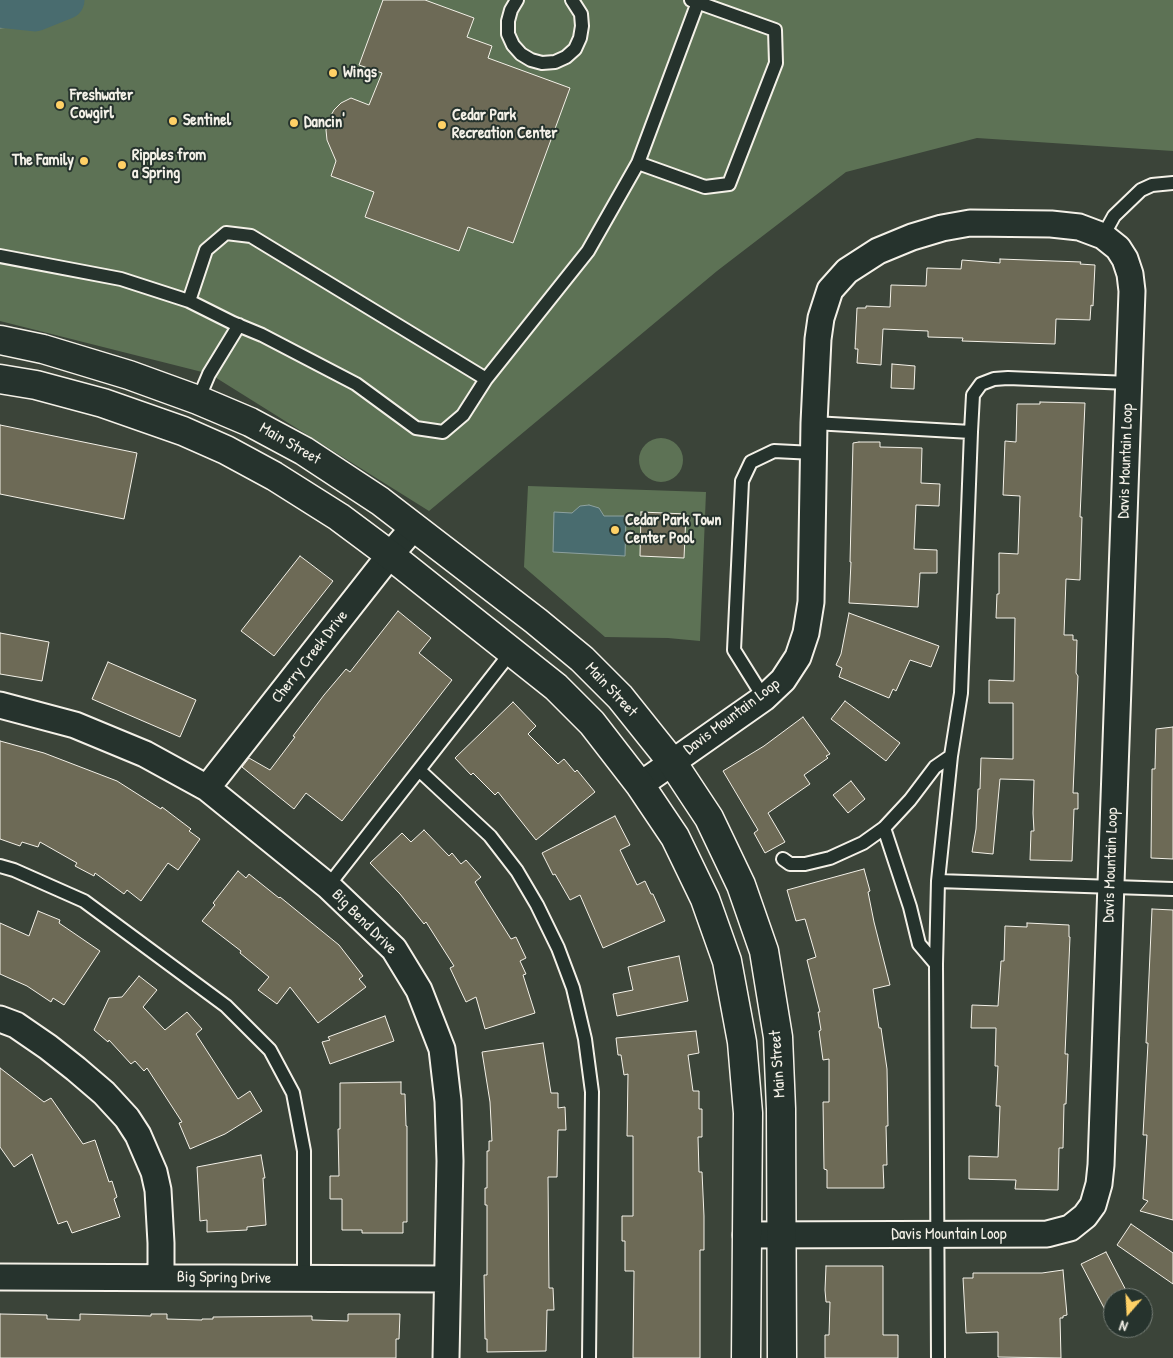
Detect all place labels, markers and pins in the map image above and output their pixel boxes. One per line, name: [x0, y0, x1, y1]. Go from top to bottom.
place label: Wings: [343, 63, 377, 83]
marker: Wings: [327, 67, 339, 79]
place label: Freshwater Cowgirl: [70, 86, 133, 124]
marker: Freshwater Cowgirl: [54, 99, 66, 111]
place label: Cedar Park Recreation Center: [452, 106, 557, 144]
place label: Sentinel: [183, 111, 231, 131]
place label: Dancin': [304, 113, 345, 133]
marker: Sentinel: [167, 115, 179, 127]
marker: Dancin': [288, 117, 300, 129]
marker: Cedar Park Recreation Center: [436, 119, 448, 131]
place label: Ripples from a Spring: [132, 146, 206, 184]
place label: The Family: [12, 151, 74, 171]
marker: The Family: [78, 155, 90, 167]
marker: Ripples from a Spring: [116, 159, 128, 171]
place label: Cedar Park Town Center Pool: [625, 511, 722, 549]
marker: Cedar Park Town Center Pool: [609, 524, 621, 536]

